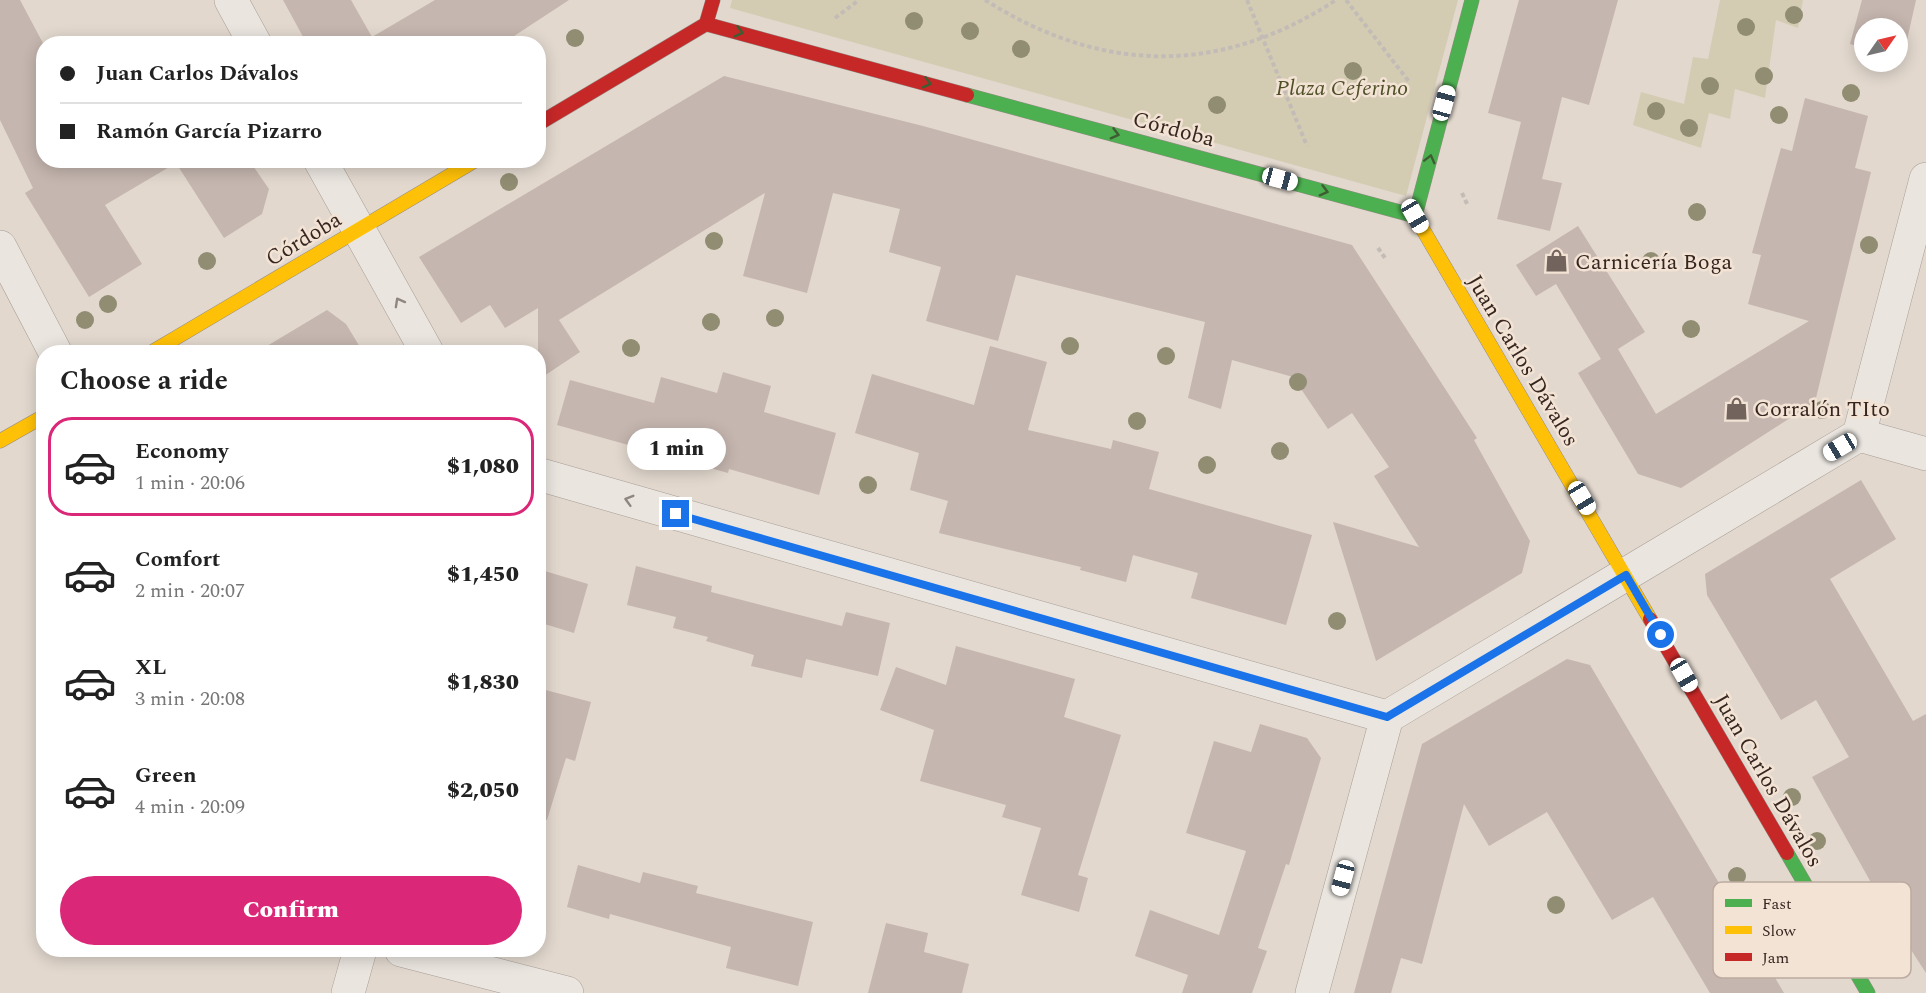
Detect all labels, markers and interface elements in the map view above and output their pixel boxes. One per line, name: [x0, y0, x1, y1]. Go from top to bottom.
north arrow: [1854, 18, 1908, 72]
map controls: [1854, 18, 1908, 72]
one-way arrow: [734, 25, 744, 38]
text: Juan Carlos Dávalos: [96, 57, 299, 90]
park label: Plaza Ceferino: [1276, 72, 1408, 105]
one-way arrow: [921, 76, 932, 88]
car: [1431, 83, 1457, 123]
street label: Córdoba: [1129, 103, 1219, 156]
text: Ramón García Pizarro: [96, 115, 322, 148]
one-way arrow: [1110, 127, 1120, 140]
one-way arrow: [1422, 154, 1435, 164]
car: [1260, 166, 1300, 192]
one-way arrow: [1318, 184, 1329, 196]
car: [1398, 196, 1432, 236]
street label: Córdoba: [259, 203, 348, 275]
place label: Carnicería Boga: [1575, 246, 1732, 279]
shop icon: Carnicería Boga: [1544, 248, 1570, 274]
street label: Juan Carlos Dávalos: [1458, 269, 1587, 453]
one-way arrow: [395, 297, 406, 308]
text: Choose a ride: [60, 360, 228, 402]
place label: Corralón TIto: [1754, 393, 1890, 426]
shop icon: Corralón TIto: [1723, 395, 1749, 421]
callout: 1 min: [626, 427, 726, 469]
car: [1820, 430, 1860, 464]
text: 1 min: [649, 434, 704, 464]
text: Economy: [135, 435, 228, 468]
icon: car: [63, 440, 117, 494]
text: $1,080: [447, 450, 519, 483]
text: 1 min · 20:06: [135, 468, 245, 498]
car: [1565, 478, 1599, 518]
one-way arrow: [624, 495, 635, 507]
route end: [662, 500, 689, 527]
text: Comfort: [135, 543, 220, 576]
icon: car: [63, 548, 117, 602]
text: $1,450: [447, 558, 519, 591]
text: 2 min · 20:07: [135, 576, 245, 606]
route start: [1647, 621, 1674, 648]
text: XL: [135, 651, 166, 684]
car: [1667, 655, 1701, 695]
icon: car: [63, 656, 117, 710]
text: $1,830: [447, 666, 519, 699]
text: 3 min · 20:08: [135, 684, 245, 714]
street label: Juan Carlos Dávalos: [1705, 688, 1831, 874]
text: Green: [135, 759, 197, 792]
icon: car: [63, 764, 117, 818]
text: $2,050: [447, 774, 519, 807]
text: 4 min · 20:09: [135, 792, 245, 822]
car: [1330, 858, 1356, 898]
button: Confirm: [60, 876, 522, 945]
legend: [1713, 882, 1911, 978]
text: Fast: [1762, 892, 1792, 916]
text: Slow: [1762, 919, 1797, 943]
text: Jam: [1762, 946, 1790, 970]

